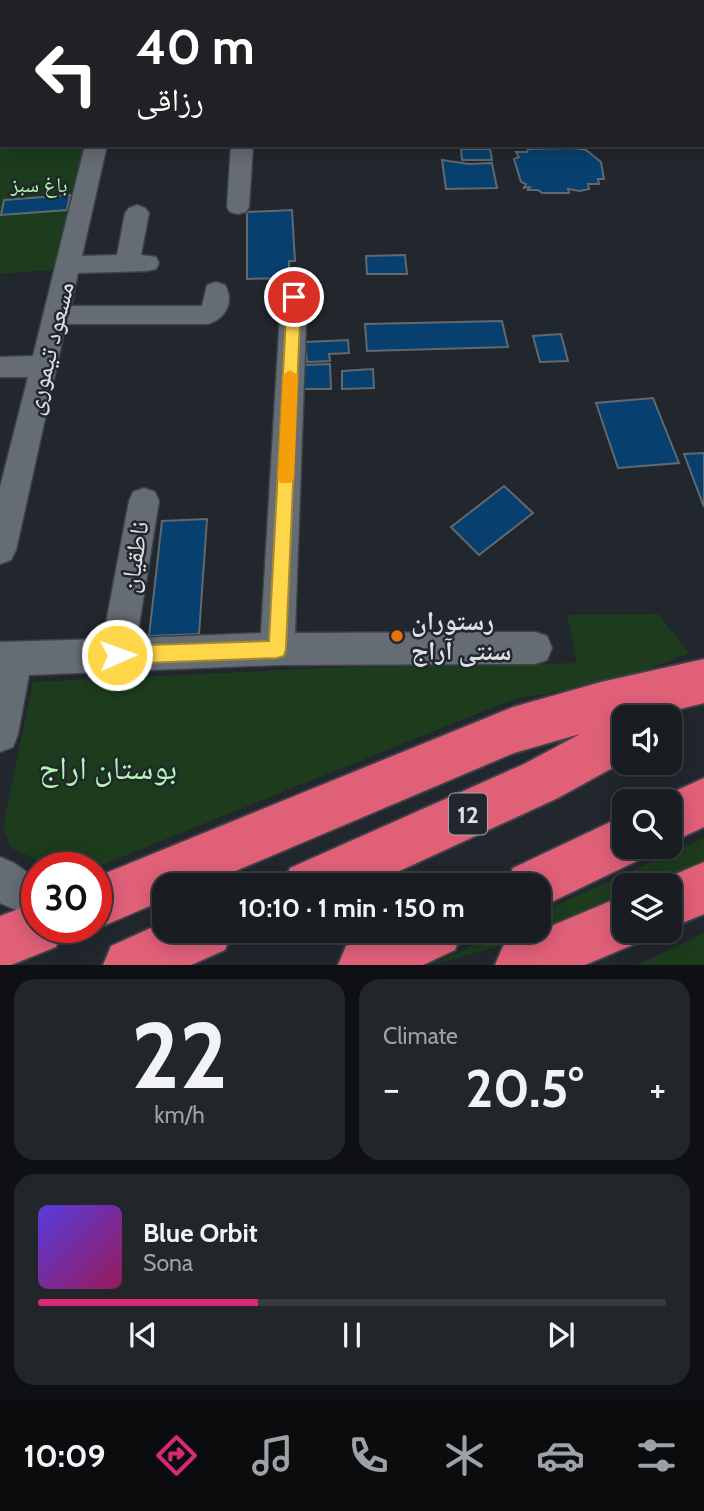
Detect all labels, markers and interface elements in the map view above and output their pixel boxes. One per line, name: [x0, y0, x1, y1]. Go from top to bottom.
text: 40 m: [136, 17, 255, 76]
icon: left: [21, 28, 112, 119]
text: رزاقی: [136, 80, 204, 119]
park label: باغ سبز: [10, 172, 67, 198]
pin: [264, 267, 324, 327]
street label: مسعود تیموری: [17, 278, 81, 418]
icon: arrive: [275, 278, 313, 316]
street label: ناطقیان: [113, 519, 155, 595]
place label: رستوران سنتی آراج: [411, 605, 512, 667]
position arrow: [80, 618, 154, 692]
marker: رستوران سنتی آراج: [389, 628, 405, 644]
map controls: [612, 705, 682, 943]
button: sound: [612, 705, 682, 775]
park label: بوستان اراج: [39, 748, 177, 788]
button: search: [612, 789, 682, 859]
road number: 12: [449, 794, 487, 834]
speed limit sign: 30: [21, 852, 112, 943]
button: layers: [612, 873, 682, 943]
text: 10:10 · 1 min · 150 m: [238, 892, 465, 924]
text: 22: [131, 1000, 228, 1111]
text: Climate: [383, 1022, 458, 1050]
text: 20.5°: [465, 1057, 584, 1120]
text: −: [383, 1065, 400, 1112]
text: +: [649, 1065, 666, 1112]
text: km/h: [154, 1101, 205, 1129]
text: Blue Orbit: [143, 1217, 258, 1249]
text: Sona: [143, 1249, 193, 1277]
icon: previous: [124, 1316, 162, 1354]
icon: pause: [333, 1316, 371, 1354]
icon: next: [542, 1316, 580, 1354]
icon: directions: [152, 1431, 201, 1480]
icon: music: [248, 1431, 297, 1480]
icon: phone: [344, 1431, 393, 1480]
icon: climate: [440, 1431, 489, 1480]
icon: car: [536, 1431, 585, 1480]
icon: filters: [632, 1431, 681, 1480]
text: 10:09: [23, 1436, 106, 1475]

